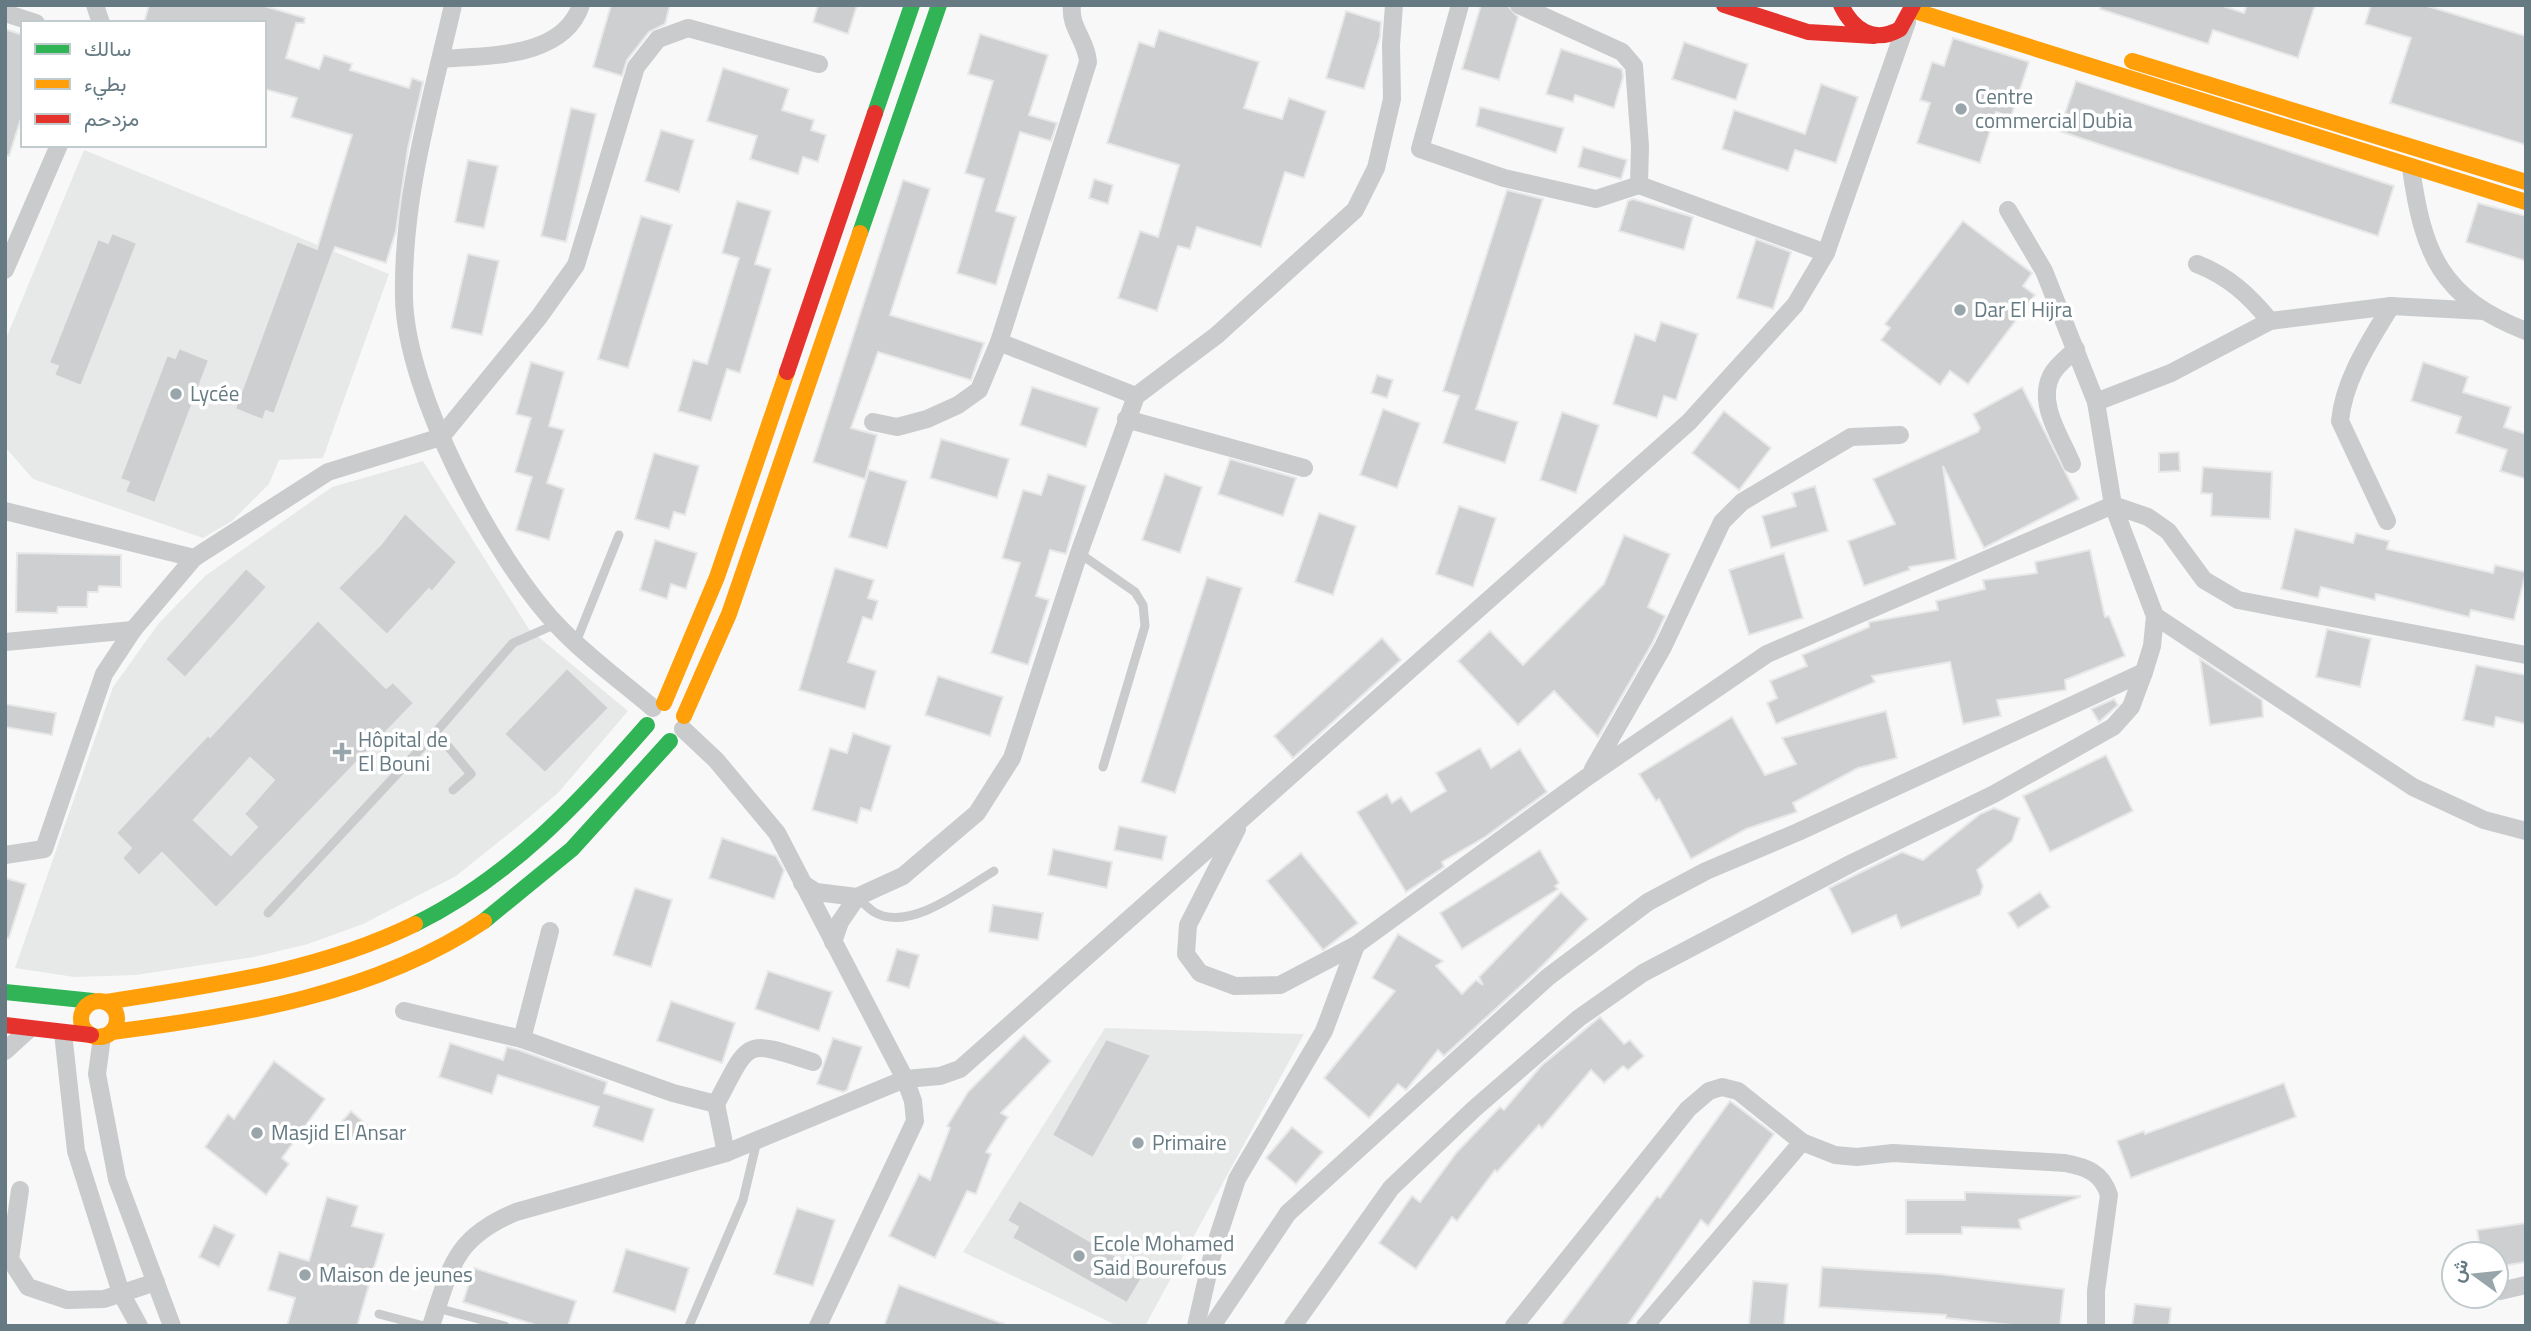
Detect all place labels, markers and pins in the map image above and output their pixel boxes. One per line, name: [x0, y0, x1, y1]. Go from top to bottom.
place label: Centre commercial Dubia: [1975, 80, 2133, 136]
marker: Centre commercial Dubia: [1953, 101, 1969, 117]
place label: Dar El Hijra: [1974, 293, 2073, 325]
marker: Dar El Hijra: [1952, 302, 1968, 318]
place label: Lycée: [190, 377, 239, 409]
marker: Lycée: [168, 386, 184, 402]
place label: Hôpital de El Bouni: [358, 723, 448, 779]
marker: Hôpital de El Bouni: [332, 742, 352, 762]
place label: Masjid El Ansar: [271, 1116, 406, 1148]
marker: Masjid El Ansar: [249, 1125, 265, 1141]
place label: Primaire: [1152, 1126, 1227, 1158]
marker: Primaire: [1130, 1135, 1146, 1151]
place label: Ecole Mohamed Said Bourefous: [1093, 1227, 1234, 1283]
marker: Ecole Mohamed Said Bourefous: [1071, 1248, 1087, 1264]
place label: Maison de jeunes: [319, 1258, 473, 1290]
marker: Maison de jeunes: [297, 1267, 313, 1283]

